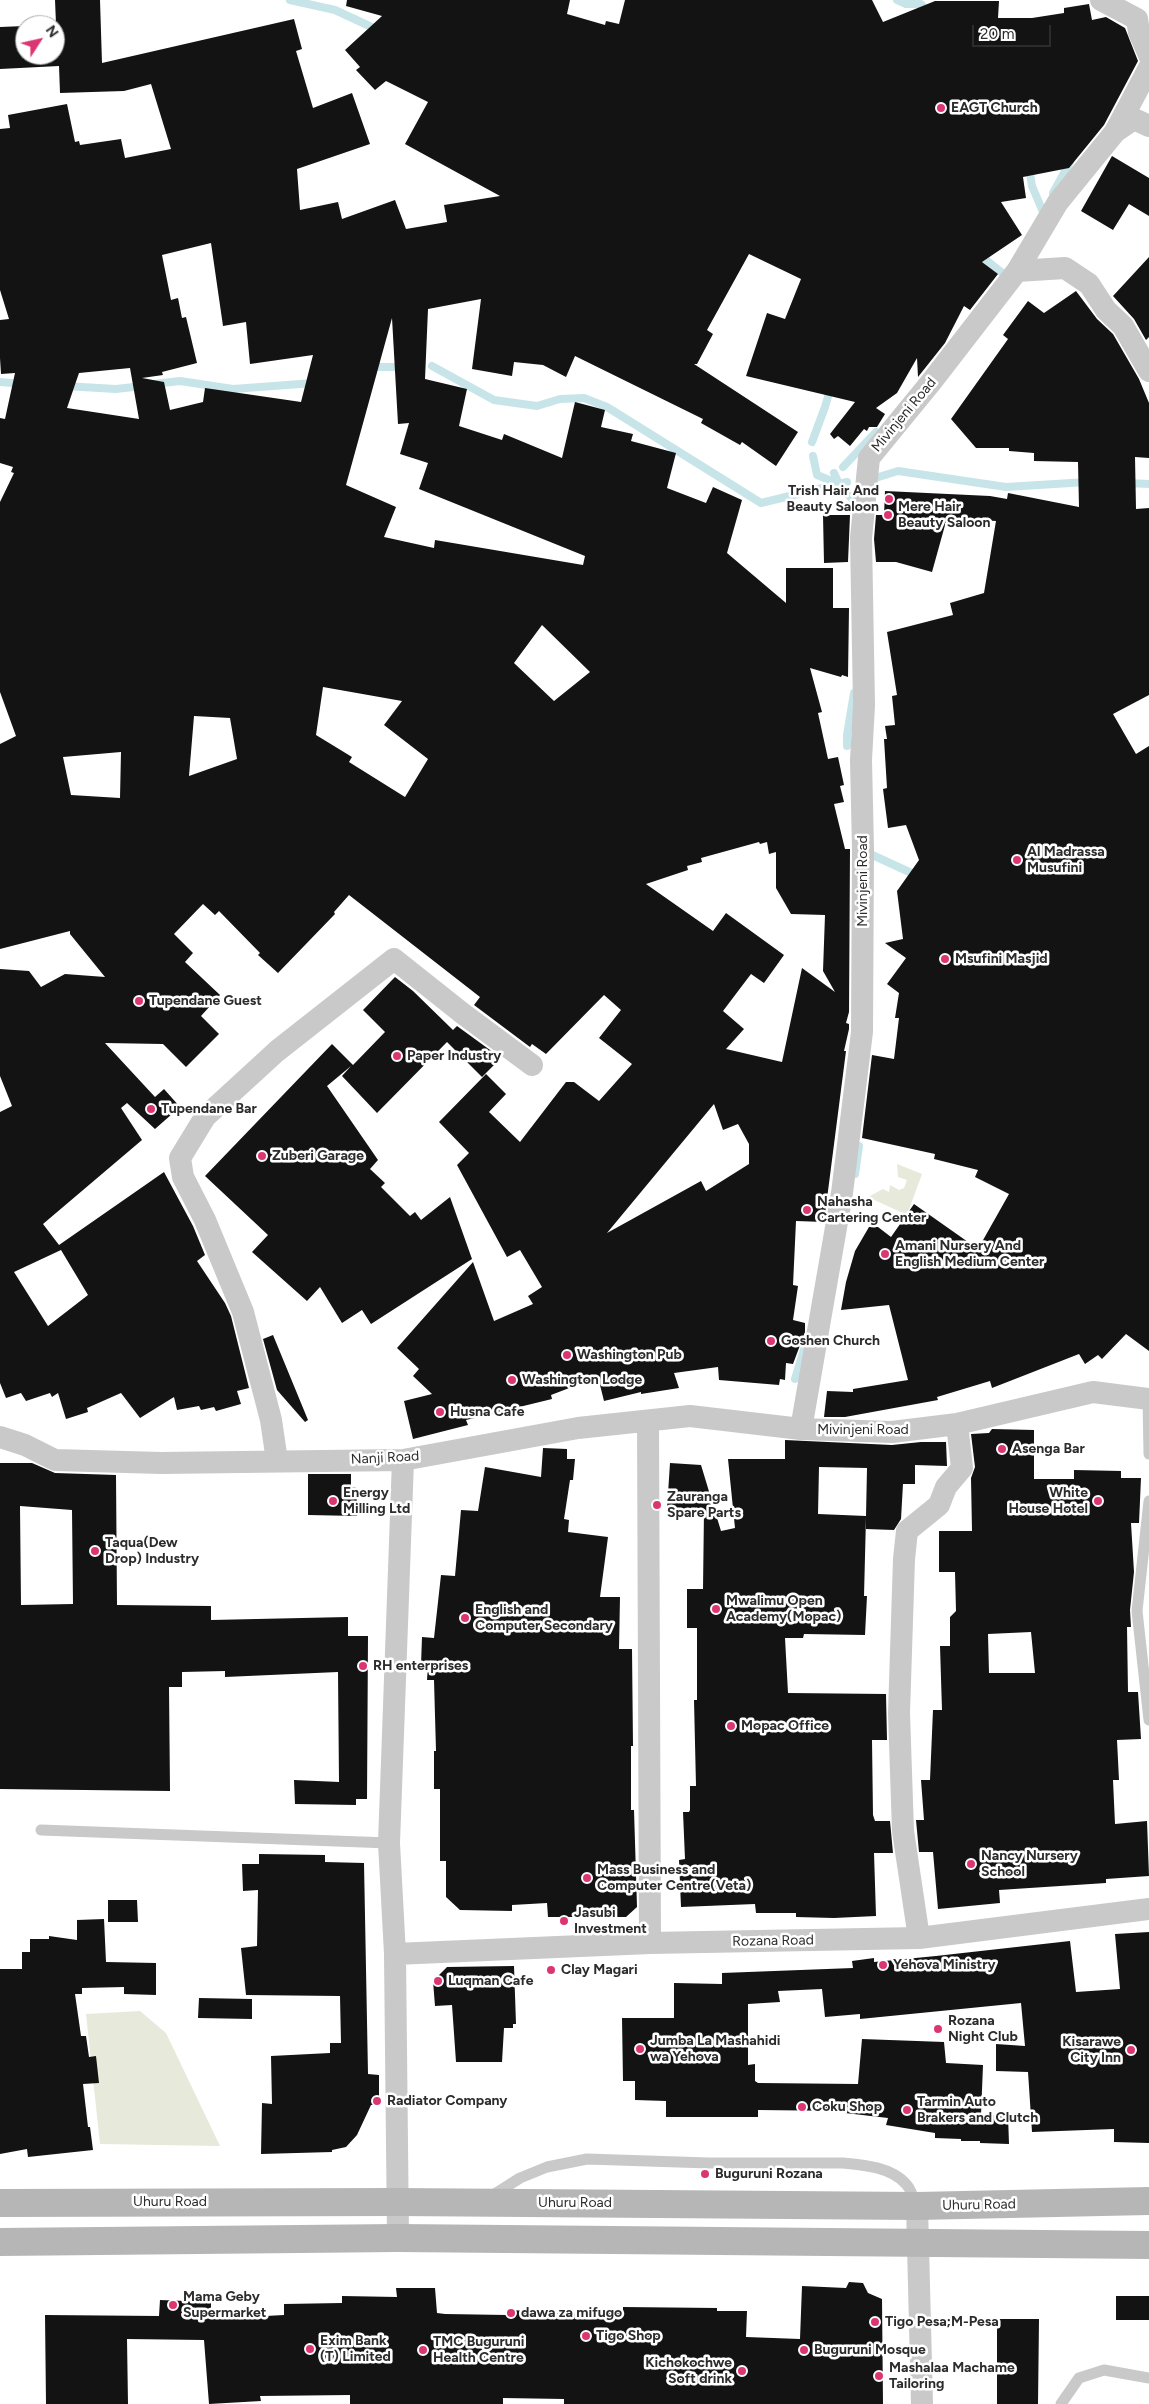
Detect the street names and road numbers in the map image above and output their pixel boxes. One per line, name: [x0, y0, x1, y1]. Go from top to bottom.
street label: Mivinjeni Road: [868, 375, 940, 455]
street label: Mivinjeni Road: [855, 835, 871, 927]
street label: Mivinjeni Road: [817, 1422, 909, 1438]
street label: Nanji Road: [350, 1448, 420, 1468]
street label: Rozana Road: [732, 1932, 814, 1950]
street label: Uhuru Road: [133, 2194, 207, 2210]
street label: Uhuru Road: [538, 2195, 612, 2211]
street label: Uhuru Road: [942, 2196, 1016, 2214]

